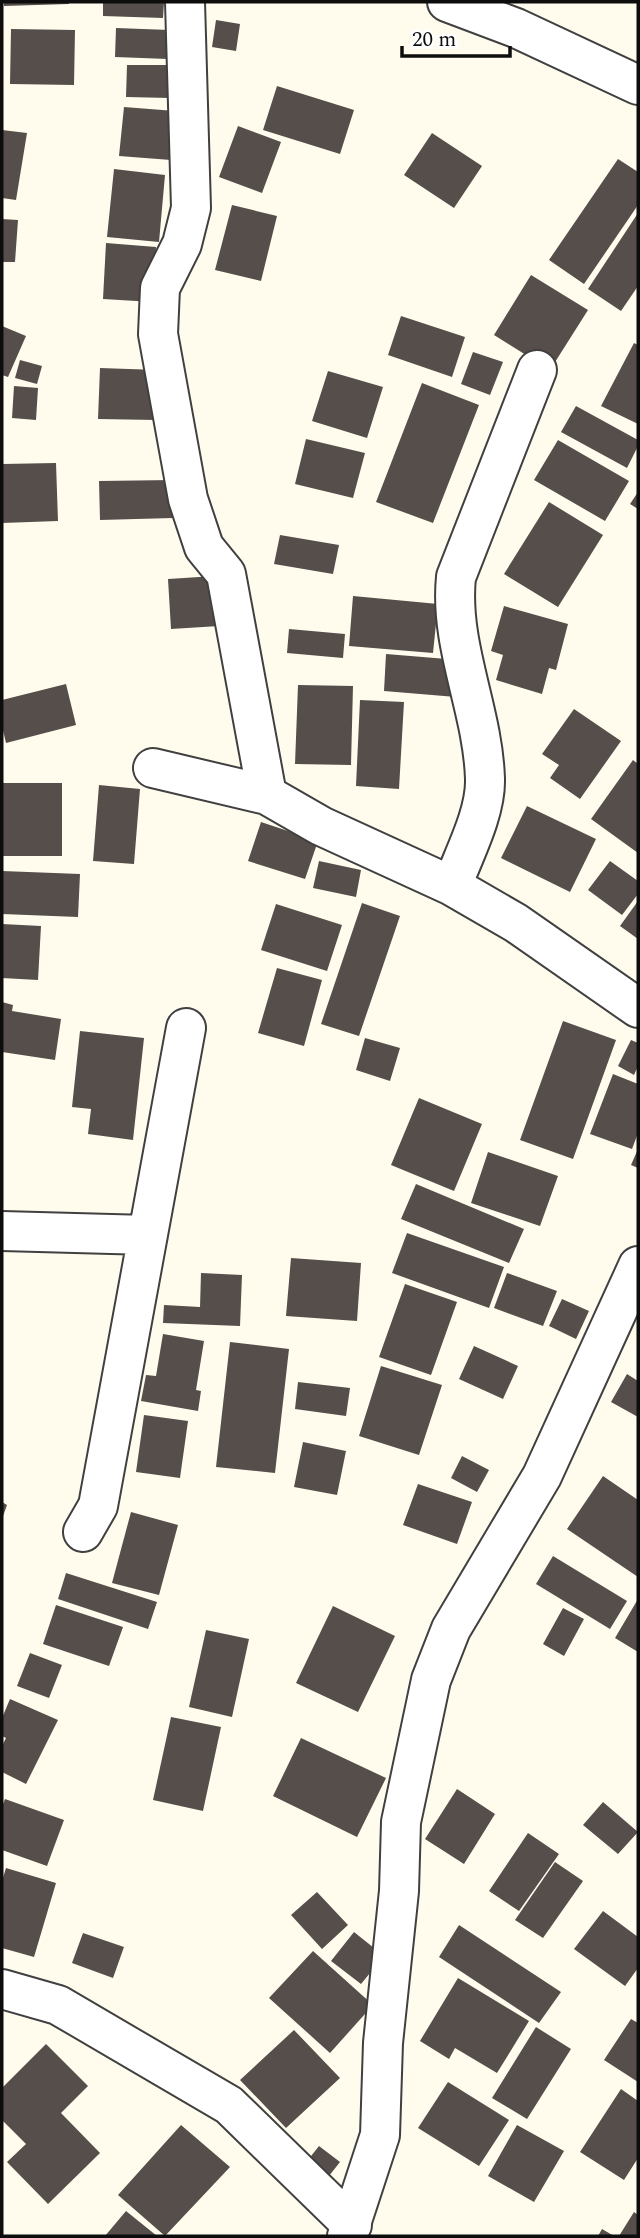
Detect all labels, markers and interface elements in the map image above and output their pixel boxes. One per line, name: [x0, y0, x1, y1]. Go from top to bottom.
scale bar: [402, 14, 510, 58]
text: 20 m: [412, 24, 456, 56]

